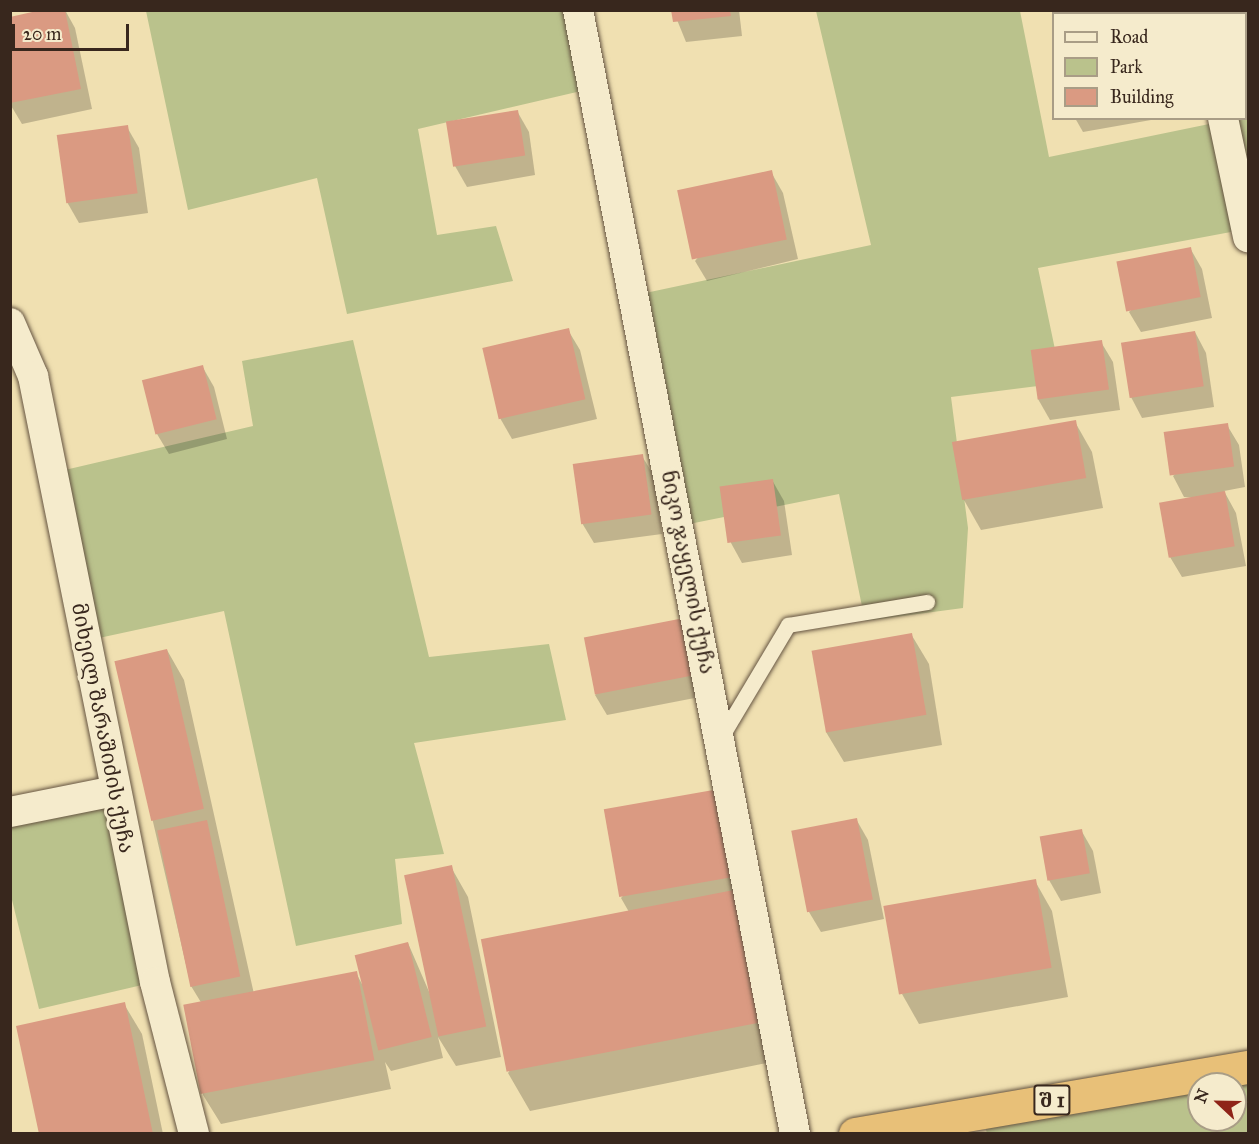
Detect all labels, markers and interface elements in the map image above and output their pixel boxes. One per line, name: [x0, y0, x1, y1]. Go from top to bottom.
scale bar: [15, 12, 132, 50]
legend: [1052, 12, 1247, 120]
text: 20 m: [23, 23, 61, 45]
text: Road: [1110, 26, 1148, 48]
text: Park: [1110, 56, 1143, 78]
text: Building: [1110, 86, 1173, 108]
street label: ნიკო ჯაყელის ქუჩა: [656, 468, 720, 676]
street label: მიხეილ შარაშიძის ქუჩა: [66, 601, 140, 855]
north arrow: [1187, 1072, 1247, 1132]
road number: შ 1: [1032, 1083, 1072, 1117]
text: N: [1190, 1086, 1213, 1106]

